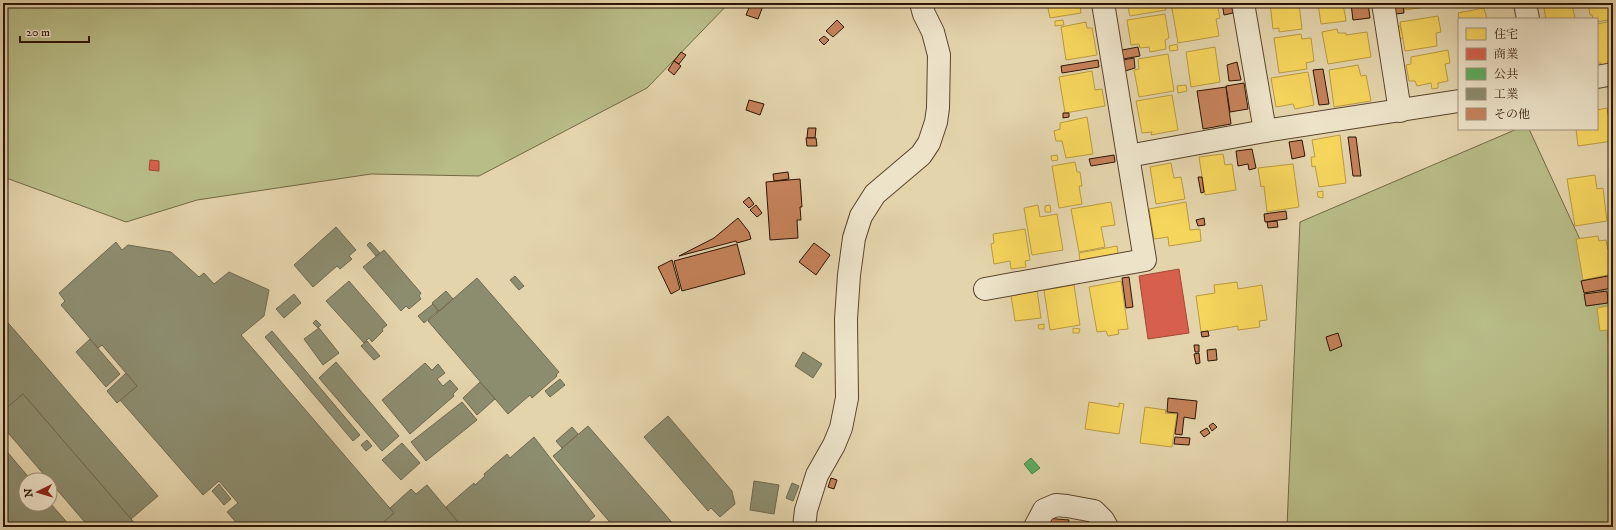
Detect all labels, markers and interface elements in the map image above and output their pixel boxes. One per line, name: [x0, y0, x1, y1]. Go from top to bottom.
scale bar: [20, 18, 89, 44]
legend: [1458, 18, 1598, 130]
text: 20 m: [26, 25, 50, 40]
text: 住宅: [1494, 27, 1518, 42]
text: 商業: [1494, 47, 1518, 62]
text: 公共: [1494, 67, 1518, 82]
text: 工業: [1494, 87, 1518, 102]
text: その他: [1494, 107, 1530, 122]
north arrow: [18, 472, 58, 512]
text: N: [22, 488, 36, 498]

